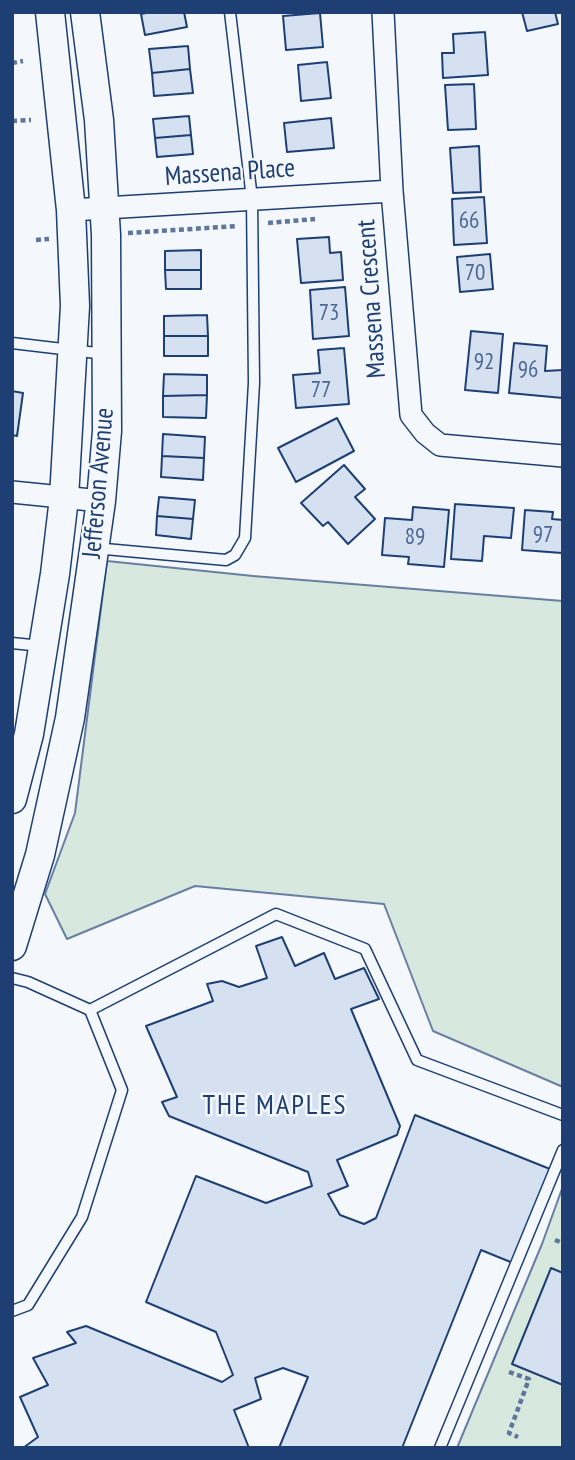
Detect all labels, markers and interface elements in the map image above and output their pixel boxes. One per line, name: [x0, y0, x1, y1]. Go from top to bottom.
street label: Massena Place: [164, 153, 296, 193]
house number: 66: [459, 207, 479, 235]
street label: Massena Crescent: [351, 219, 393, 379]
house number: 70: [465, 259, 485, 287]
house number: 73: [319, 299, 339, 327]
house number: 92: [474, 348, 494, 376]
house number: 96: [518, 356, 538, 384]
house number: 77: [311, 376, 331, 404]
street label: Jefferson Avenue: [77, 407, 121, 559]
house number: 97: [533, 521, 553, 549]
house number: 89: [405, 523, 425, 551]
district label: THE MAPLES: [204, 1089, 346, 1123]

